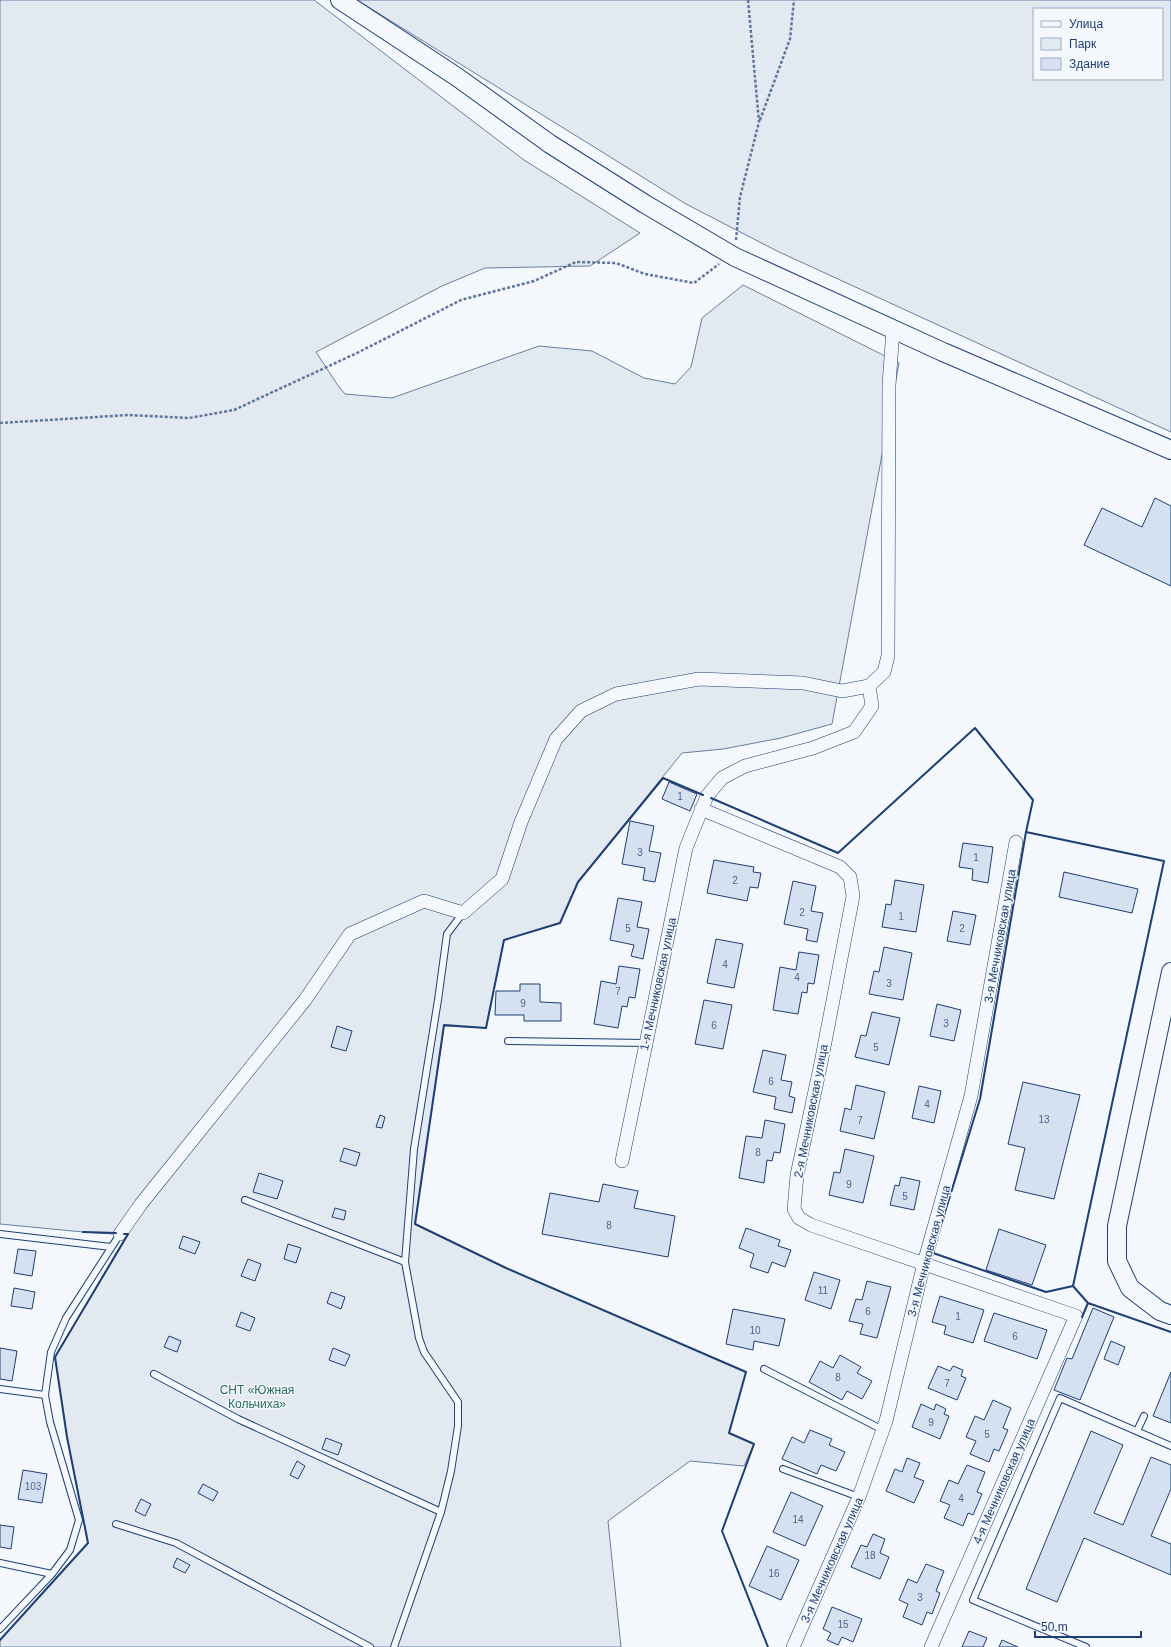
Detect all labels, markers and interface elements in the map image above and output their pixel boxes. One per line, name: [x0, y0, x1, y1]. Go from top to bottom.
legend: [1033, 8, 1163, 80]
text: Улица: [1069, 17, 1103, 31]
text: Парк: [1069, 37, 1097, 51]
text: Здание: [1069, 57, 1110, 71]
house number: 1: [677, 791, 683, 802]
house number: 3: [637, 847, 643, 858]
house number: 1: [973, 852, 979, 863]
street label: 3-я Мечниковская улица: [981, 868, 1019, 1004]
house number: 2: [732, 875, 738, 886]
house number: 2: [799, 907, 805, 918]
house number: 1: [898, 911, 904, 922]
street label: 1-я Мечниковская улица: [637, 916, 679, 1052]
house number: 5: [625, 923, 631, 934]
house number: 2: [959, 923, 965, 934]
house number: 4: [722, 959, 728, 970]
house number: 4: [794, 972, 800, 983]
house number: 3: [886, 978, 892, 989]
house number: 7: [615, 986, 621, 997]
house number: 9: [520, 998, 526, 1009]
house number: 3: [943, 1018, 949, 1029]
house number: 6: [711, 1020, 717, 1031]
house number: 5: [873, 1042, 879, 1053]
street label: 2-я Мечниковская улица: [791, 1043, 831, 1179]
house number: 6: [768, 1076, 774, 1087]
house number: 4: [924, 1099, 930, 1110]
house number: 13: [1038, 1114, 1050, 1125]
house number: 7: [857, 1115, 863, 1126]
house number: 8: [755, 1147, 761, 1158]
house number: 9: [846, 1179, 852, 1190]
street label: 3-я Мечниковская улица: [905, 1183, 953, 1318]
house number: 5: [902, 1191, 908, 1202]
house number: 8: [606, 1220, 612, 1231]
house number: 11: [818, 1285, 829, 1296]
house number: 6: [865, 1306, 871, 1317]
house number: 1: [955, 1311, 961, 1322]
house number: 10: [749, 1325, 761, 1336]
house number: 6: [1012, 1331, 1018, 1342]
house number: 8: [835, 1372, 841, 1383]
house number: 7: [944, 1378, 950, 1389]
park label: СНТ «Южная Кольчиха»: [220, 1383, 294, 1411]
street label: 4-я Мечниковская улица: [970, 1416, 1038, 1546]
house number: 9: [928, 1417, 934, 1428]
house number: 5: [984, 1429, 990, 1440]
house number: 103: [25, 1481, 42, 1492]
house number: 4: [958, 1493, 964, 1504]
street label: 3-я Мечниковская улица: [798, 1495, 866, 1625]
house number: 14: [792, 1514, 804, 1525]
house number: 18: [864, 1550, 876, 1561]
house number: 16: [768, 1568, 780, 1579]
house number: 3: [917, 1592, 923, 1603]
scale bar: [1035, 1613, 1141, 1639]
house number: 15: [837, 1619, 849, 1630]
text: 50 m: [1041, 1620, 1068, 1634]

